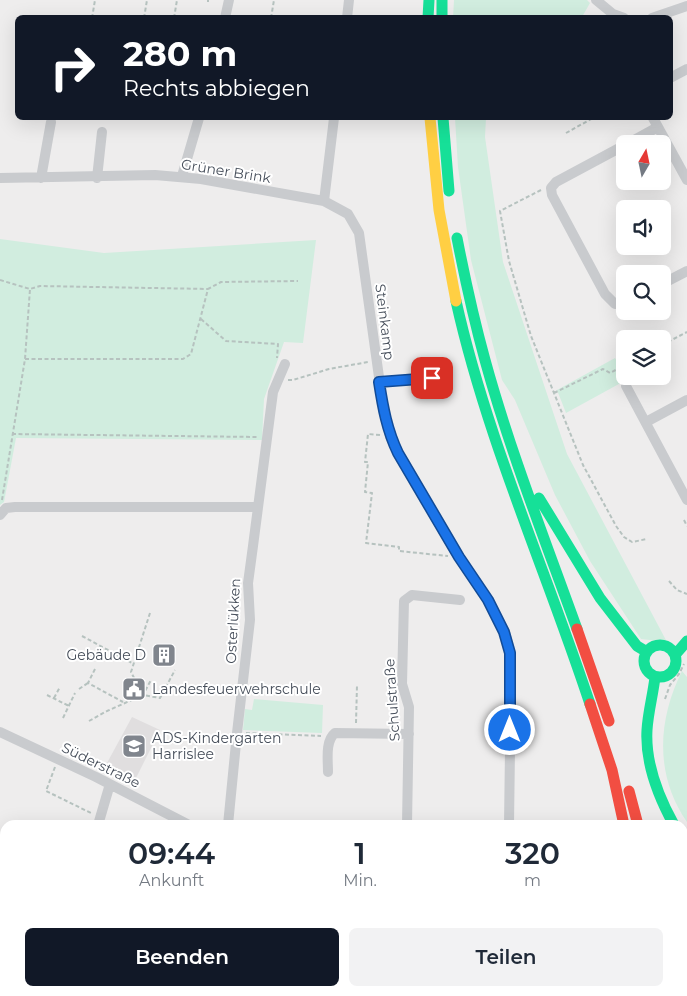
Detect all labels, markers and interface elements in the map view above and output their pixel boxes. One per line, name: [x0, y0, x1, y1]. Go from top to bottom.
text: 280 m: [123, 32, 237, 75]
icon: right: [40, 35, 105, 100]
text: Rechts abbiegen: [123, 75, 310, 102]
north arrow: [616, 135, 671, 190]
map controls: [616, 135, 671, 385]
street label: Grüner Brink: [180, 155, 273, 187]
button: sound: [616, 200, 671, 255]
button: search: [616, 265, 671, 320]
street label: Steinkamp: [371, 283, 399, 361]
button: layers: [616, 330, 671, 385]
pin: [411, 357, 453, 399]
icon: arrive: [418, 364, 446, 392]
street label: Osterlükken: [222, 578, 244, 664]
building icon: Gebäude D: [151, 642, 177, 668]
place label: Gebäude D: [66, 646, 146, 664]
street label: Schulstraße: [380, 658, 404, 742]
public building icon: Landesfeuerwehrschule: [121, 676, 147, 702]
place label: Landesfeuerwehrschule: [152, 680, 321, 698]
position arrow: [483, 703, 535, 755]
place label: ADS-Kindergarten Harrislee: [152, 729, 281, 763]
school or university icon: ADS-Kindergarten Harrislee: [121, 733, 147, 759]
street label: Süderstraße: [59, 738, 143, 792]
text: 09:44: [128, 835, 215, 872]
text: 1: [354, 835, 366, 872]
text: 320: [505, 835, 560, 872]
text: Ankunft: [139, 871, 204, 890]
text: Min.: [343, 871, 377, 890]
text: m: [524, 871, 541, 890]
button: Beenden: [25, 928, 339, 986]
button: Teilen: [349, 928, 663, 986]

